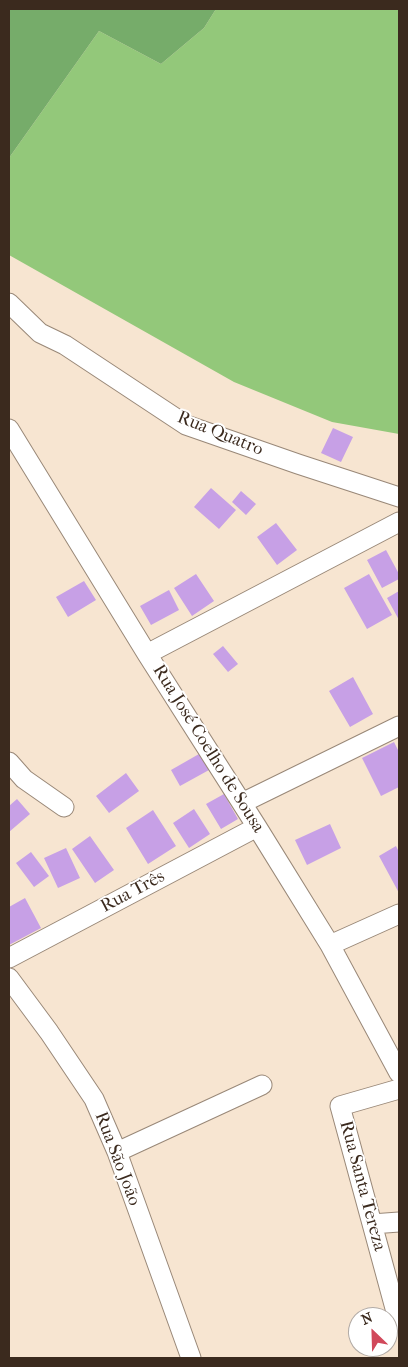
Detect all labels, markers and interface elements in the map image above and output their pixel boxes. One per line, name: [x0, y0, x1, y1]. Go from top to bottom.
street label: Rua Quatro: [174, 407, 266, 461]
street label: Rua José Coelho de Sousa: [147, 661, 269, 837]
street label: Rua Três: [97, 866, 169, 918]
street label: Rua São João: [89, 1109, 145, 1209]
street label: Rua Santa Tereza: [334, 1119, 390, 1253]
north arrow: [348, 1307, 398, 1357]
text: N: [359, 1309, 375, 1329]

